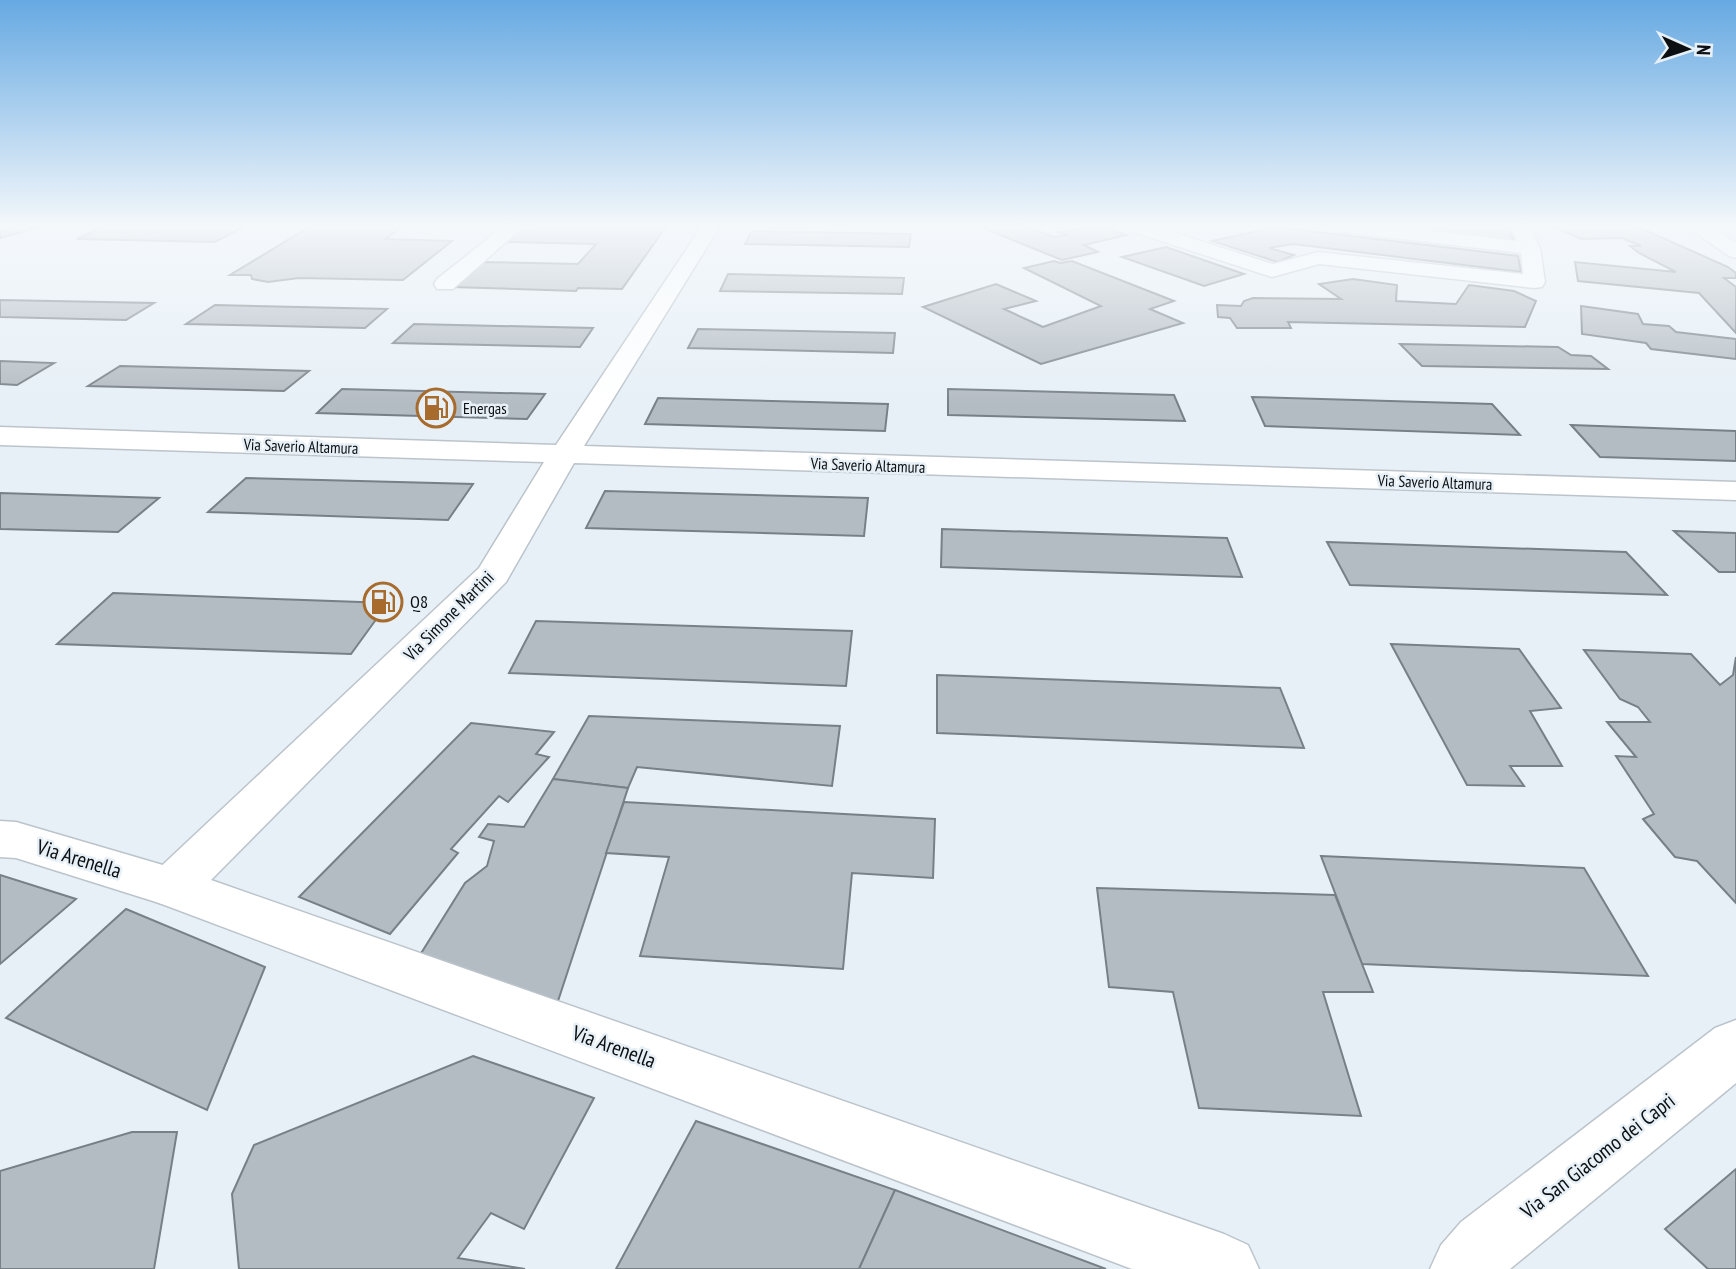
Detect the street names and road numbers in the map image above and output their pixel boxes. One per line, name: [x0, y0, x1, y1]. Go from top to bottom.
street label: Via Saverio Altamura: [242, 434, 359, 458]
street label: Via Saverio Altamura: [809, 453, 926, 477]
street label: Via Saverio Altamura: [1376, 470, 1493, 494]
street label: Via Simone Martini: [398, 566, 499, 666]
street label: Via Arenella: [33, 833, 125, 884]
street label: Via Arenella: [568, 1019, 660, 1074]
street label: Via San Giacomo dei Capri: [1514, 1087, 1680, 1225]

